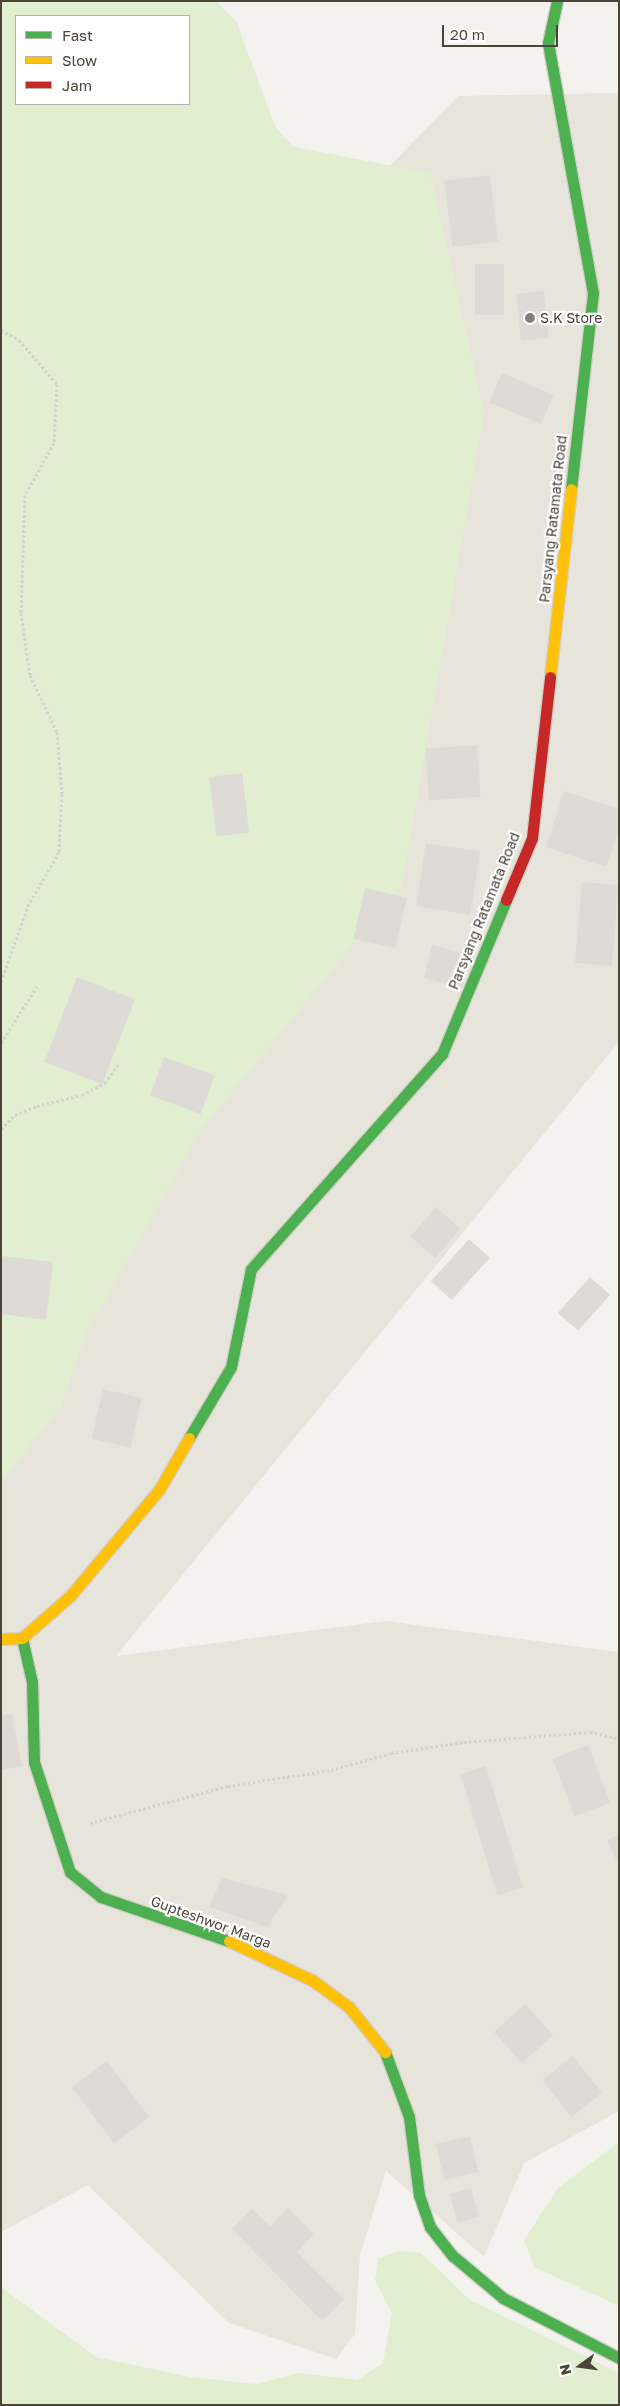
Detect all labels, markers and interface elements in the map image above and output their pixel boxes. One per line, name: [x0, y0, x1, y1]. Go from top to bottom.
legend: [15, 15, 190, 105]
scale bar: [445, 15, 561, 47]
text: 20 m: [450, 25, 485, 43]
text: Fast: [62, 26, 93, 44]
text: Slow: [62, 51, 97, 69]
text: Jam: [62, 76, 92, 94]
place label: S.K Store: [540, 310, 602, 326]
marker: S.K Store: [524, 312, 536, 324]
street label: Parsyang Ratamata Road: [536, 435, 570, 603]
street label: Parsyang Ratamata Road: [445, 830, 523, 992]
street label: Gupteshwor Marga: [148, 1892, 274, 1952]
north arrow: [555, 2341, 605, 2391]
text: N: [555, 2363, 574, 2377]

